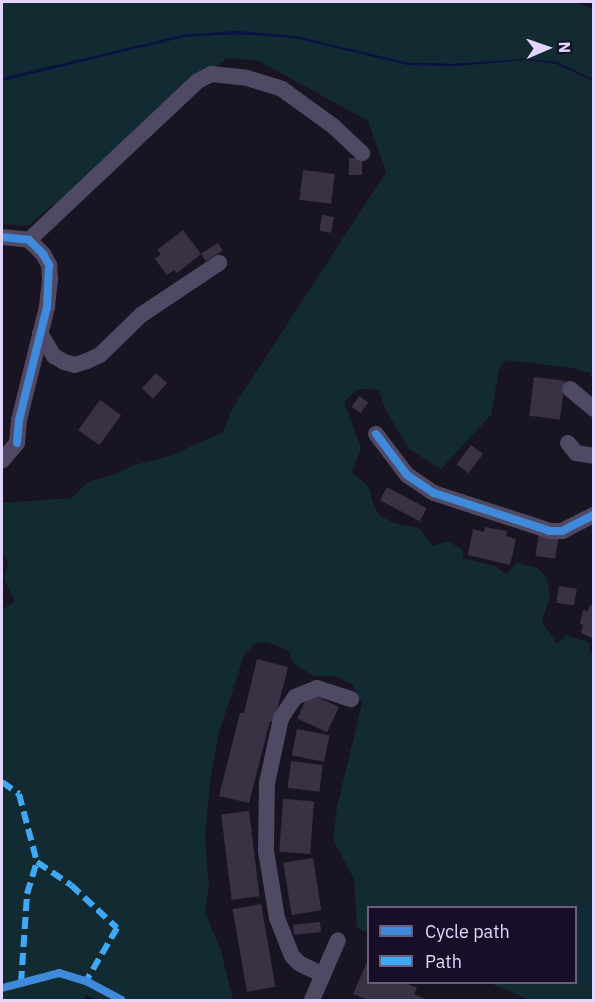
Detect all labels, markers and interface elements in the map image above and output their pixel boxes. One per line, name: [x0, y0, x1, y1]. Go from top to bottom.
north arrow: [517, 18, 577, 78]
text: N: [555, 41, 575, 54]
legend: [367, 906, 577, 984]
text: Cycle path: [425, 920, 510, 943]
text: Path: [425, 950, 462, 973]

